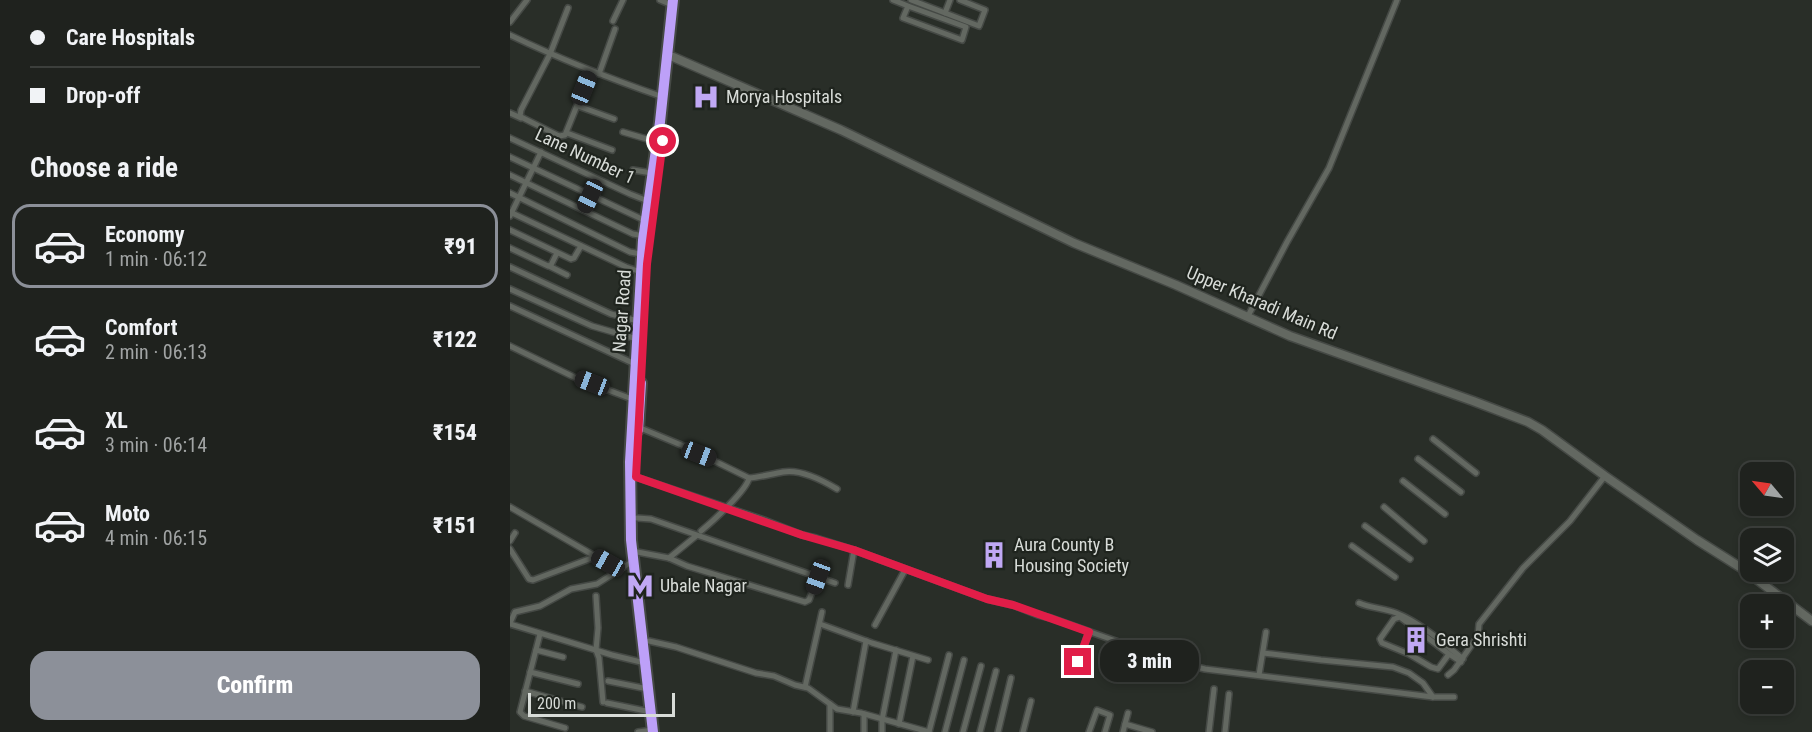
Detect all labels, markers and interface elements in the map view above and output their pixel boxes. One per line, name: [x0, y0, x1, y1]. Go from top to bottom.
text: Care Hospitals: [66, 25, 195, 50]
car: [569, 68, 599, 108]
hospital icon: Morya Hospitals: [691, 82, 721, 112]
text: Drop-off: [66, 83, 140, 108]
place label: Morya Hospitals: [726, 86, 842, 107]
street label: Lane Number 1: [532, 123, 638, 188]
route start: [649, 127, 676, 154]
text: Choose a ride: [30, 152, 178, 184]
car: [574, 176, 606, 216]
icon: car: [33, 219, 87, 273]
text: Economy: [105, 222, 185, 247]
text: ₹91: [444, 234, 477, 259]
text: 1 min · 06:12: [105, 247, 207, 271]
street label: Upper Kharadi Main Rd: [1184, 261, 1341, 344]
street label: Nagar Road: [608, 269, 635, 353]
icon: car: [33, 312, 87, 366]
text: Comfort: [105, 315, 178, 340]
text: ₹122: [433, 327, 477, 352]
text: 2 min · 06:13: [105, 340, 207, 364]
car: [572, 368, 612, 398]
icon: car: [33, 405, 87, 459]
text: XL: [105, 408, 128, 433]
text: ₹154: [433, 420, 477, 445]
text: 3 min · 06:14: [105, 433, 207, 457]
car: [679, 439, 719, 469]
north arrow: [1740, 462, 1794, 516]
map controls: [1740, 462, 1794, 714]
icon: car: [33, 498, 87, 552]
text: Moto: [105, 501, 150, 526]
text: ₹151: [433, 513, 477, 538]
text: 4 min · 06:15: [105, 526, 207, 550]
button: layers: [1740, 528, 1794, 582]
place label: Aura County B Housing Society: [1014, 534, 1130, 576]
building icon: Aura County B Housing Society: [979, 540, 1009, 570]
car: [588, 546, 628, 580]
car: [803, 557, 833, 597]
metro station icon: Ubale Nagar: [625, 571, 655, 601]
place label: Ubale Nagar: [660, 575, 748, 596]
button: +: [1740, 594, 1794, 648]
building icon: Gera Shrishti: [1401, 625, 1431, 655]
place label: Gera Shrishti: [1436, 629, 1527, 650]
callout: 3 min: [1099, 641, 1198, 683]
route end: [1064, 648, 1091, 675]
text: 3 min: [1127, 649, 1172, 673]
button: Confirm: [30, 651, 480, 720]
button: −: [1740, 660, 1794, 714]
scale bar: [528, 690, 675, 718]
text: 200 m: [537, 694, 576, 713]

